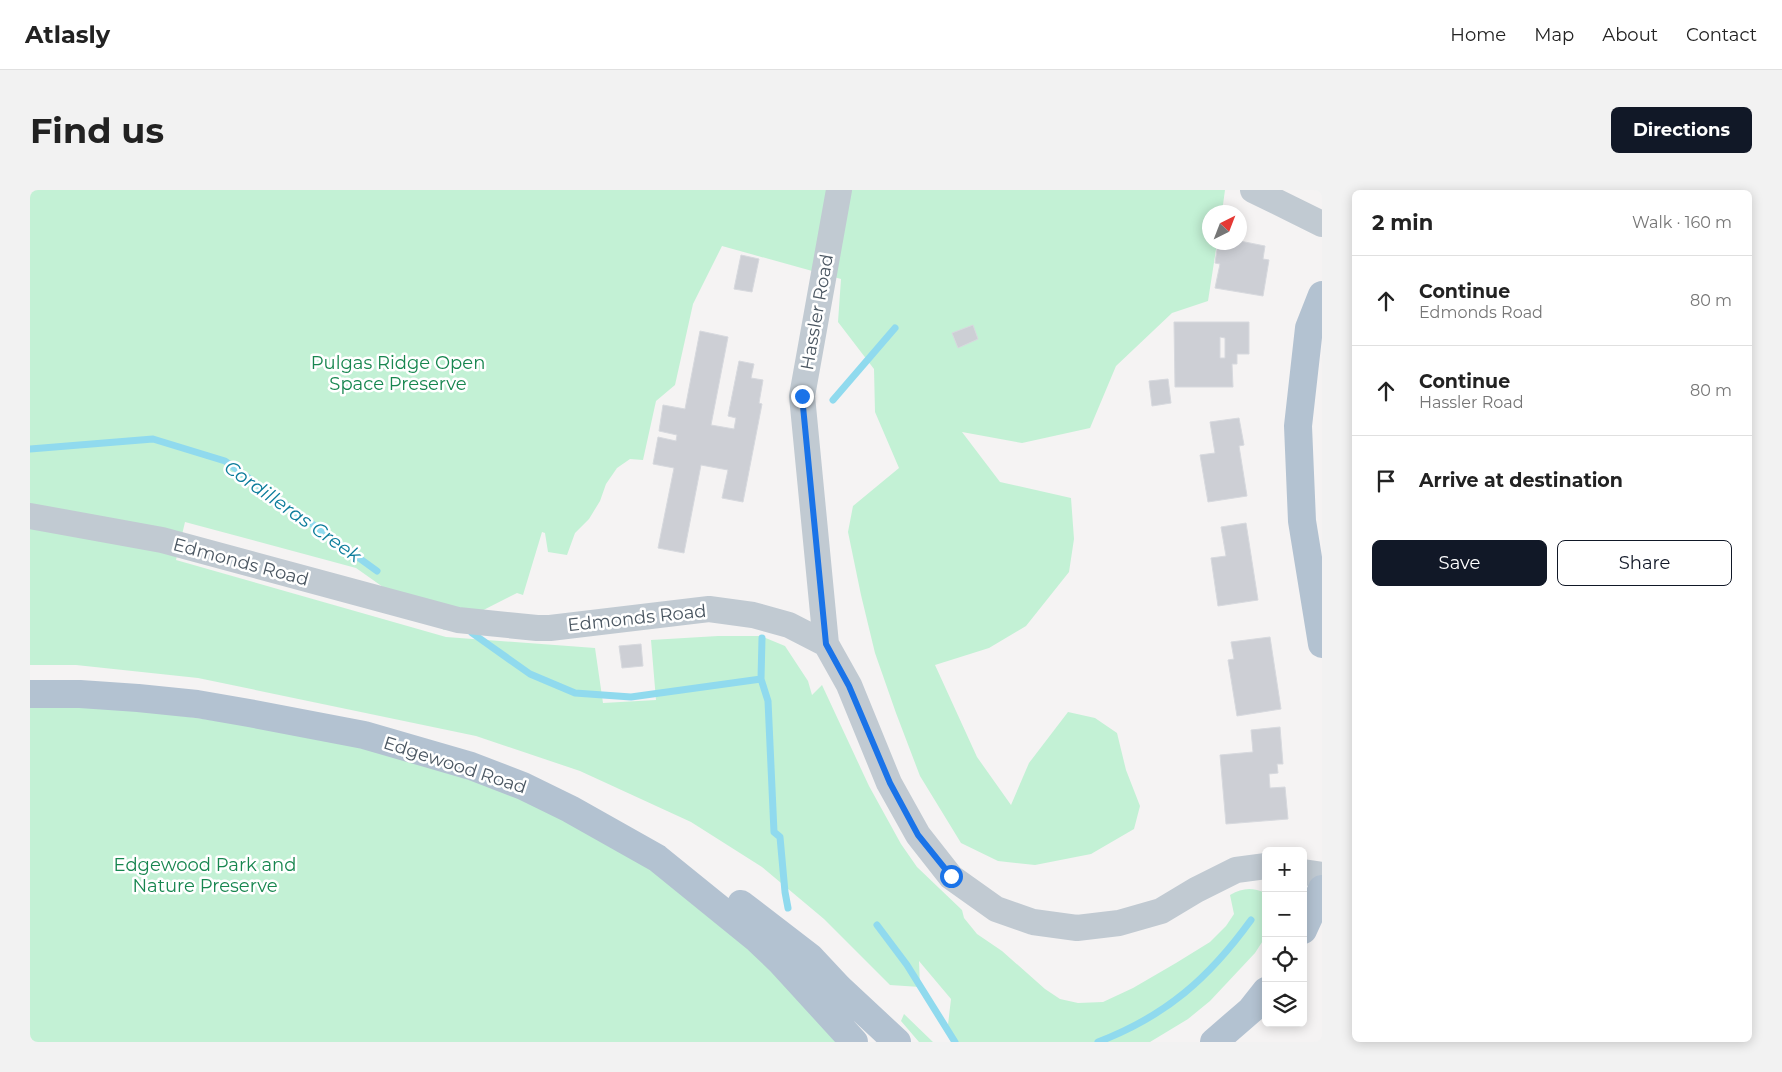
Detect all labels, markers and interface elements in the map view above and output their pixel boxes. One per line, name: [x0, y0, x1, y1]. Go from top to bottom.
text: Atlasly: [25, 20, 110, 49]
text: Home: [1450, 24, 1506, 46]
text: Map: [1534, 24, 1574, 46]
text: About: [1602, 24, 1658, 46]
text: Contact: [1686, 24, 1757, 46]
button: Directions: [1611, 107, 1752, 153]
text: Find us: [30, 109, 164, 152]
north arrow: [1202, 205, 1247, 250]
text: 2 min: [1372, 210, 1433, 235]
text: Walk · 160 m: [1632, 213, 1732, 232]
street label: Hassler Road: [796, 252, 838, 372]
text: Continue: [1419, 280, 1510, 303]
icon: ahead: [1372, 287, 1400, 315]
text: 80 m: [1690, 291, 1732, 310]
text: Edmonds Road: [1419, 303, 1543, 322]
park label: Pulgas Ridge Open Space Preserve: [311, 352, 485, 395]
text: Continue: [1419, 370, 1510, 393]
icon: ahead: [1372, 377, 1400, 405]
text: 80 m: [1690, 381, 1732, 400]
route end: [791, 385, 814, 408]
text: Hassler Road: [1419, 393, 1523, 412]
water label: Cordilleras Creek: [220, 456, 366, 568]
icon: arrive: [1372, 467, 1400, 495]
text: Arrive at destination: [1419, 469, 1623, 492]
street label: Edmonds Road: [171, 533, 311, 591]
button: Save: [1372, 540, 1547, 586]
button: Share: [1557, 540, 1732, 586]
street label: Edmonds Road: [567, 600, 707, 636]
street label: Edgewood Road: [381, 731, 529, 799]
map controls: [1262, 847, 1307, 1027]
button: +: [1262, 847, 1307, 892]
park label: Edgewood Park and Nature Preserve: [114, 854, 297, 897]
route start: [940, 865, 963, 888]
button: −: [1262, 892, 1307, 937]
button: locate: [1262, 937, 1307, 982]
button: layers: [1262, 982, 1307, 1027]

